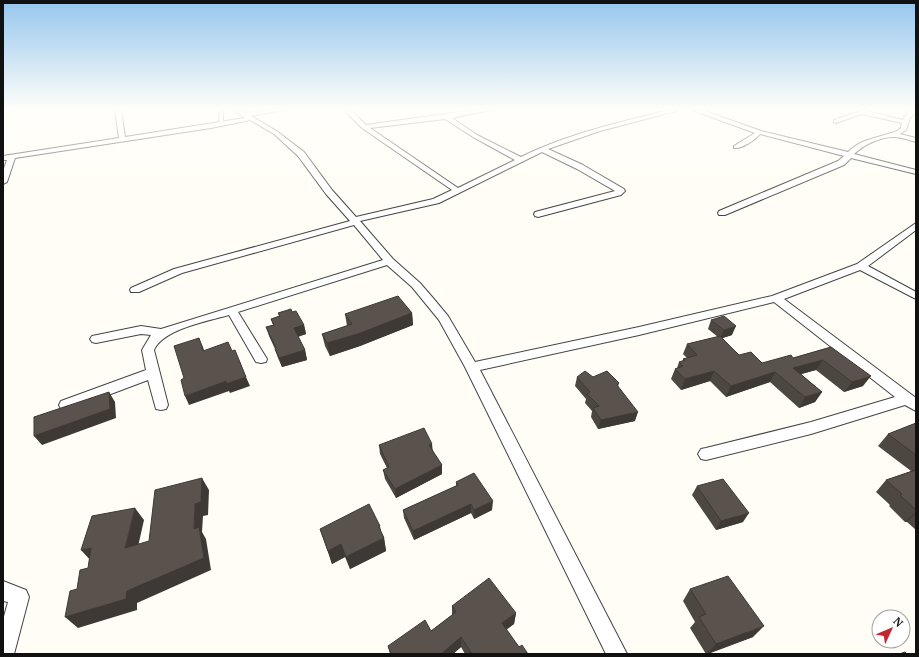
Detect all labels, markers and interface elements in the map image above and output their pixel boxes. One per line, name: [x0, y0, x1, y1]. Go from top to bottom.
north arrow: [871, 609, 911, 649]
text: N: [890, 614, 907, 630]

